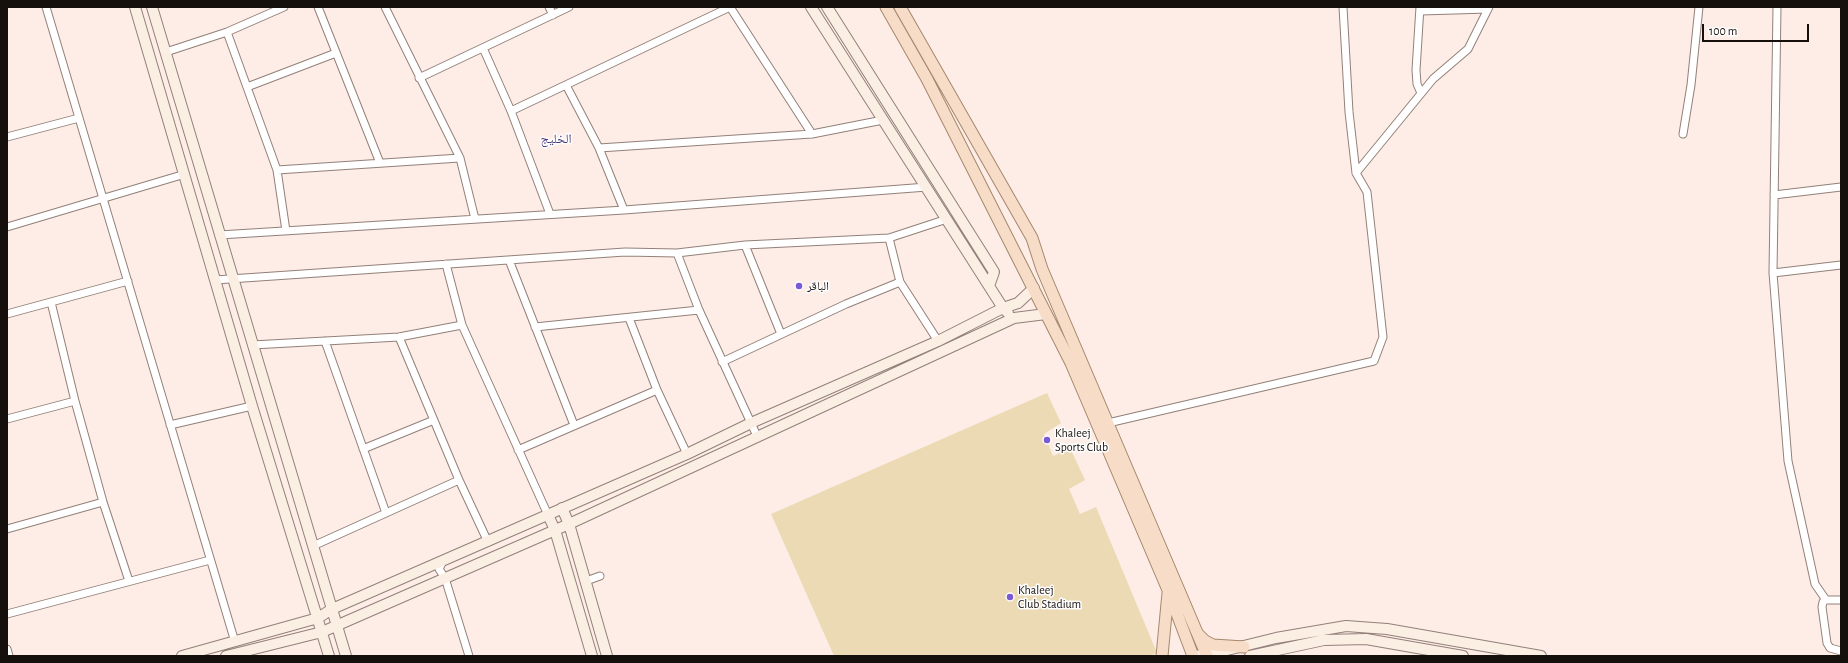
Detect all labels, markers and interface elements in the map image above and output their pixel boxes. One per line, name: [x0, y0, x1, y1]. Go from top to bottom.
scale bar: [1704, 16, 1811, 42]
text: 100 m: [1709, 25, 1737, 37]
district label: الخليج: [540, 131, 572, 147]
place label: الباقر: [807, 279, 829, 293]
marker: الباقر: [794, 281, 804, 291]
place label: Khaleej Sports Club: [1055, 426, 1108, 454]
marker: Khaleej Sports Club: [1042, 435, 1052, 445]
place label: Khaleej Club Stadium: [1018, 583, 1081, 611]
marker: Khaleej Club Stadium: [1005, 592, 1015, 602]

